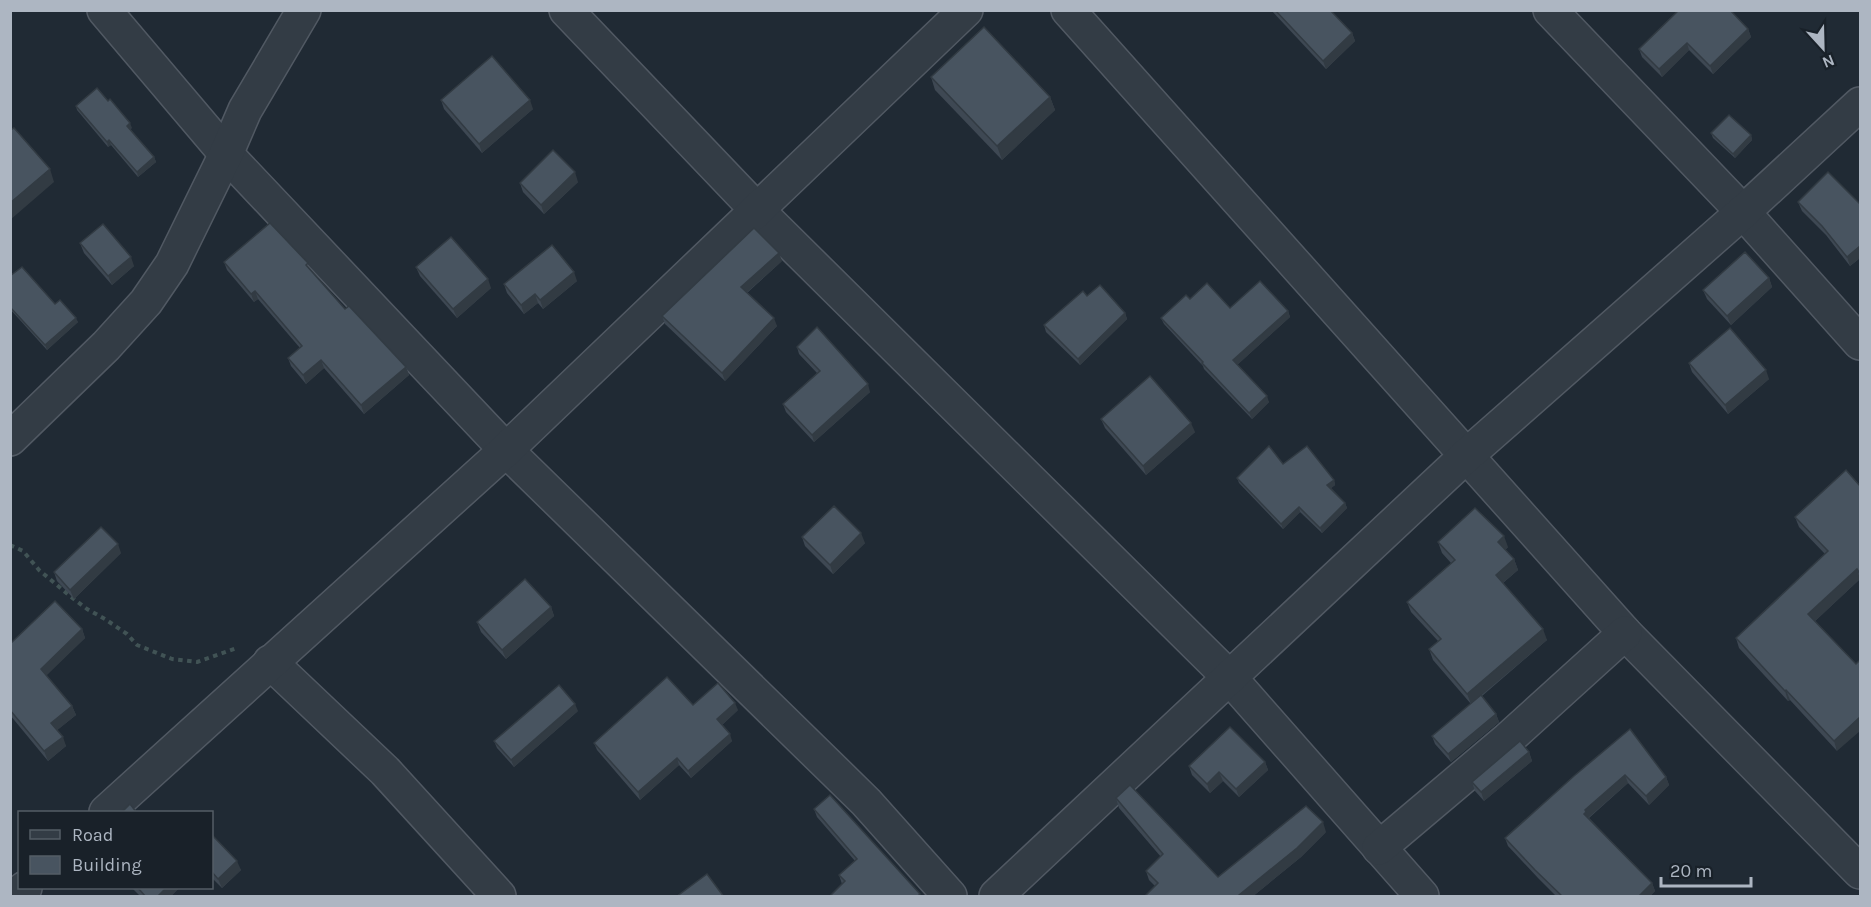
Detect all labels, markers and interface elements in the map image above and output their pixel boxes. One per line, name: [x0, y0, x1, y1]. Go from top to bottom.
north arrow: [1793, 18, 1853, 78]
text: N: [1820, 50, 1837, 72]
legend: [18, 811, 213, 889]
text: Road: [72, 824, 113, 846]
scale bar: [1661, 850, 1751, 888]
text: Building: [72, 854, 142, 876]
text: 20 m: [1670, 860, 1712, 882]

